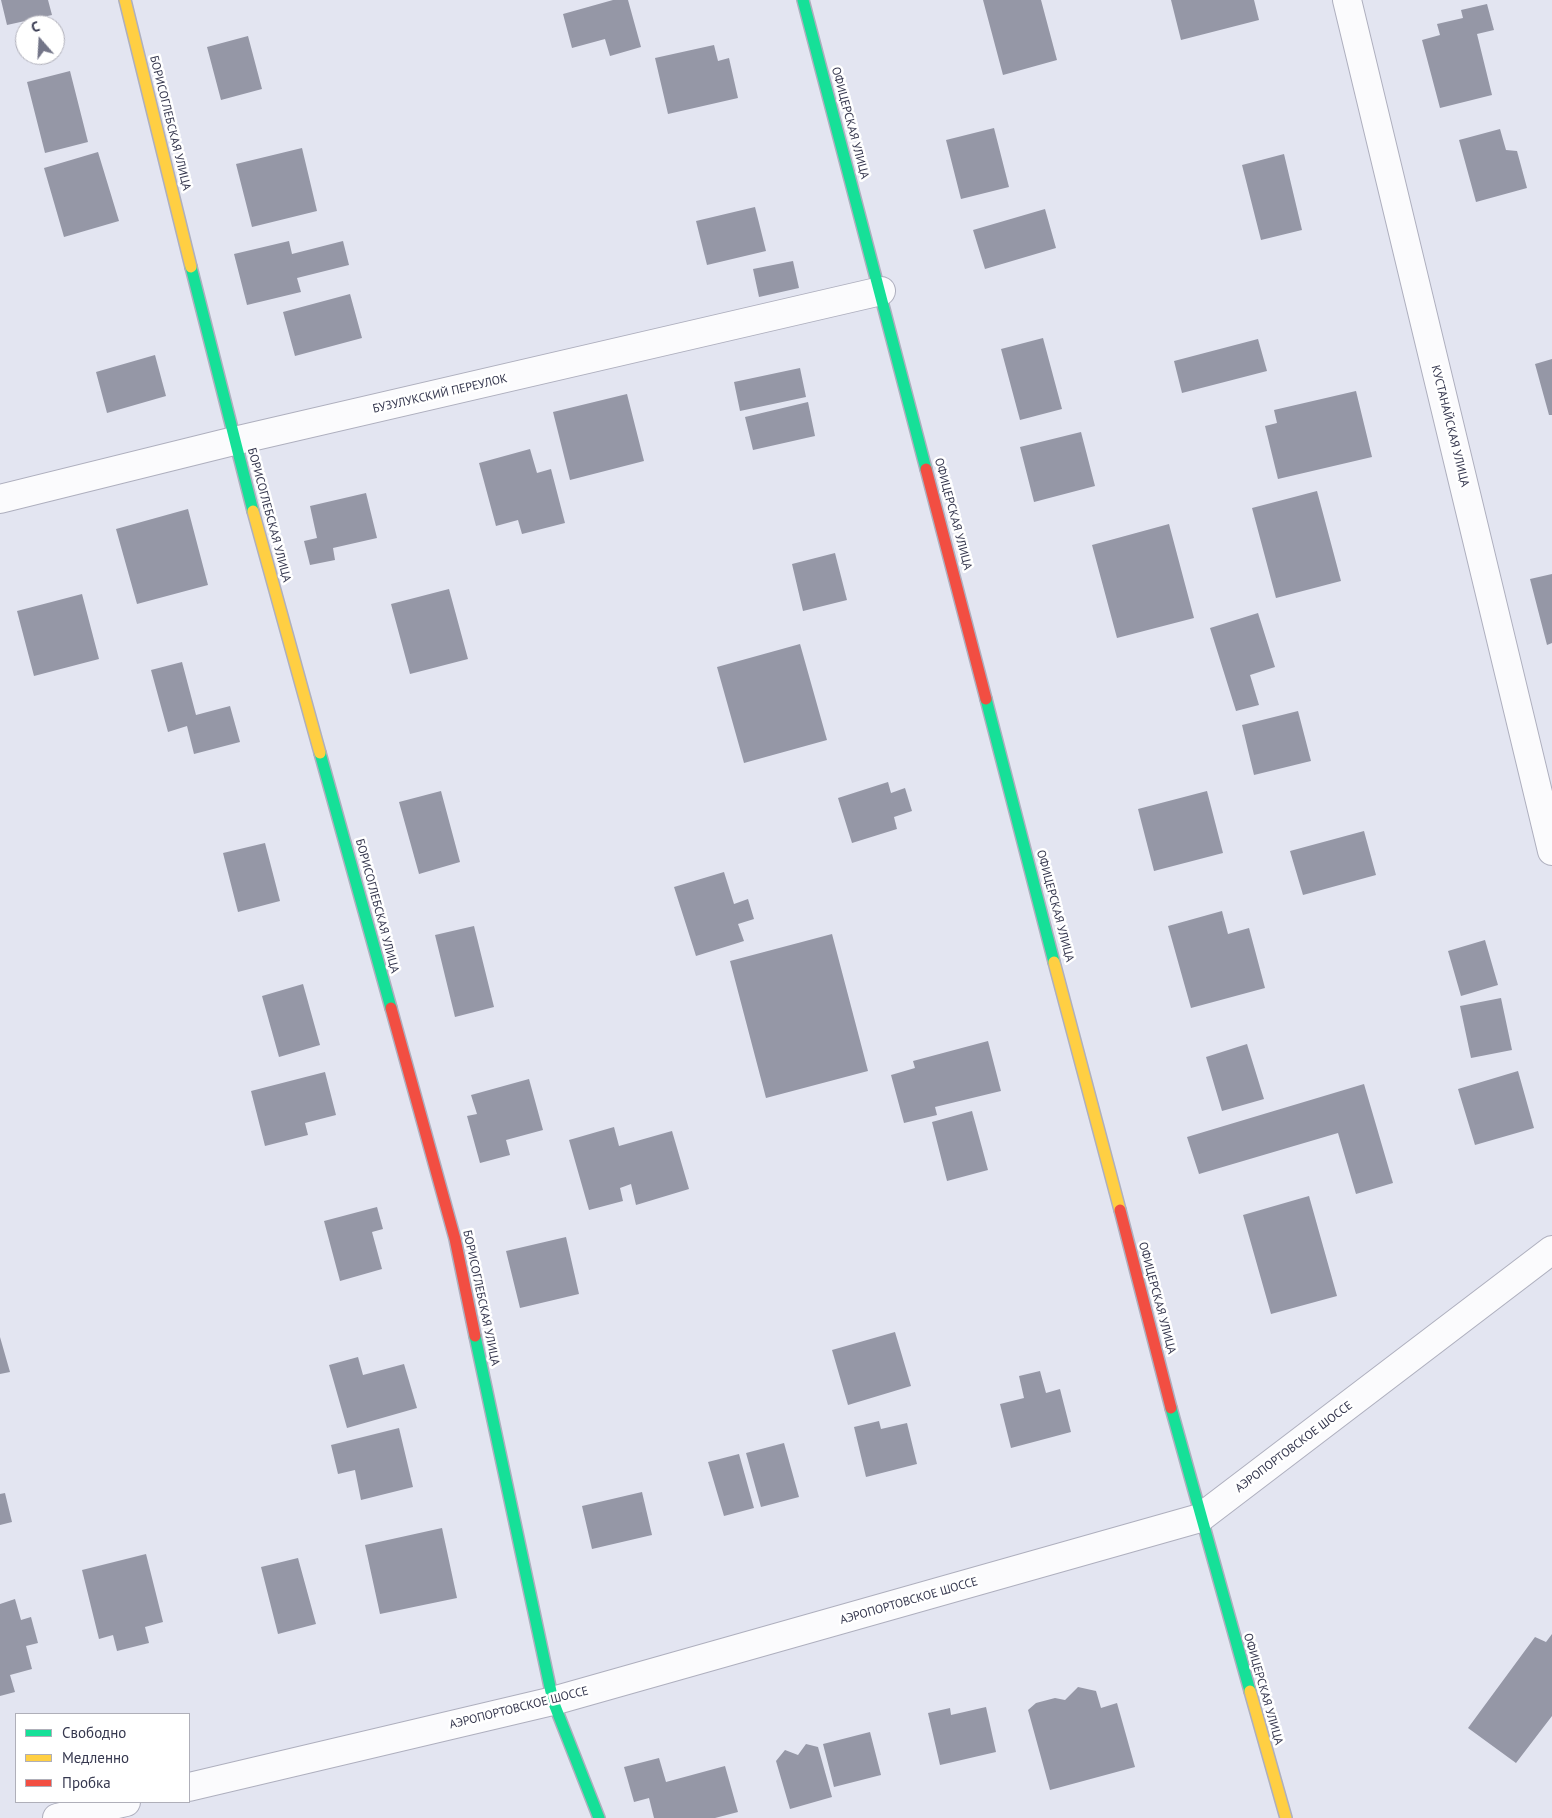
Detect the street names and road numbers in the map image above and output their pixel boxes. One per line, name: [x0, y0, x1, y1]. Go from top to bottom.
street label: БОРИСОГЛЕБСКАЯ УЛИЦА: [146, 54, 194, 192]
street label: ОФИЦЕРСКАЯ УЛИЦА: [828, 65, 872, 181]
street label: КУСТАНАЙСКАЯ УЛИЦА: [1428, 364, 1472, 488]
street label: БУЗУЛУКСКИЙ ПЕРЕУЛОК: [371, 371, 509, 417]
street label: БОРИСОГЛЕБСКАЯ УЛИЦА: [244, 446, 294, 584]
street label: ОФИЦЕРСКАЯ УЛИЦА: [931, 456, 975, 572]
street label: БОРИСОГЛЕБСКАЯ УЛИЦА: [352, 837, 402, 975]
street label: ОФИЦЕРСКАЯ УЛИЦА: [1033, 848, 1077, 964]
street label: БОРИСОГЛЕБСКАЯ УЛИЦА: [460, 1229, 502, 1367]
street label: ОФИЦЕРСКАЯ УЛИЦА: [1135, 1240, 1179, 1356]
street label: АЭРОПОРТОВСКОЕ ШОССЕ: [1233, 1398, 1355, 1496]
street label: АЭРОПОРТОВСКОЕ ШОССЕ: [838, 1574, 980, 1628]
street label: ОФИЦЕРСКАЯ УЛИЦА: [1240, 1632, 1286, 1746]
street label: АЭРОПОРТОВСКОЕ ШОССЕ: [448, 1684, 590, 1732]

